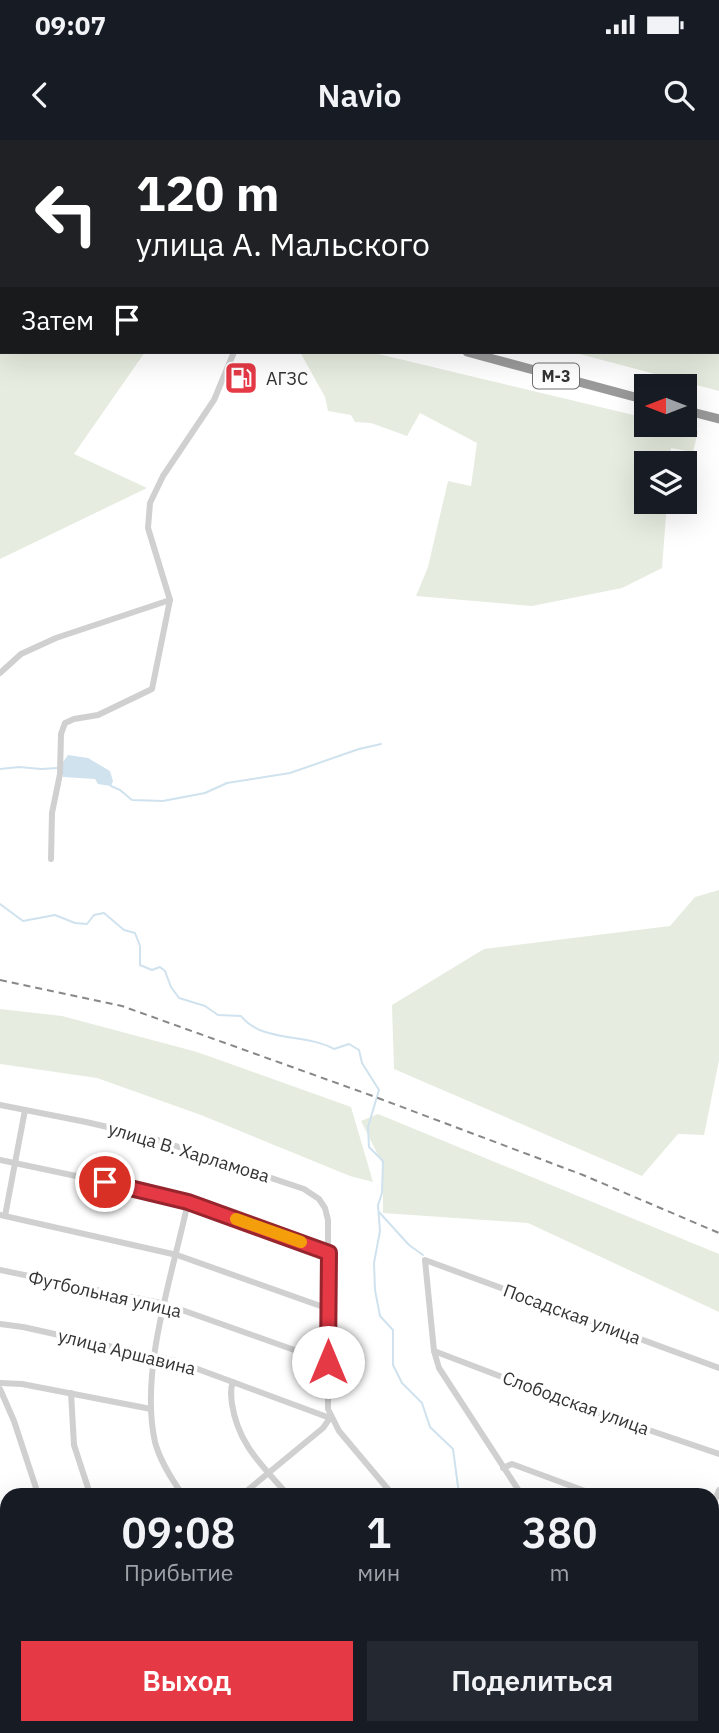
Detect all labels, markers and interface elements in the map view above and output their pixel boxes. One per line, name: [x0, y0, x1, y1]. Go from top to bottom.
text: 09:07: [35, 8, 106, 42]
text: Navio: [317, 74, 402, 116]
icon: back: [21, 76, 59, 114]
icon: search: [660, 76, 698, 114]
text: 120 m: [136, 161, 280, 224]
icon: left: [21, 168, 112, 259]
text: улица А. Мальского: [136, 223, 430, 265]
icon: arrive: [108, 301, 146, 339]
text: Затем: [21, 303, 94, 337]
fuel station icon: АГЗС: [222, 359, 260, 397]
road number: М-3: [533, 364, 579, 388]
place label: АГЗС: [266, 367, 308, 390]
north arrow: [634, 374, 696, 438]
map controls: [634, 374, 697, 514]
button: layers: [634, 451, 697, 514]
street label: улица В. Харламова: [106, 1117, 273, 1188]
pin: [75, 1152, 135, 1212]
icon: arrive: [86, 1163, 124, 1201]
street label: Футбольная улица: [26, 1265, 184, 1323]
street label: Посадская улица: [500, 1278, 644, 1350]
street label: улица Аршавина: [56, 1324, 199, 1380]
position arrow: [291, 1325, 365, 1399]
street label: Слободская улица: [499, 1366, 653, 1440]
text: 09:08: [122, 1505, 236, 1560]
text: 1: [366, 1505, 391, 1560]
text: 380: [522, 1505, 597, 1560]
text: Прибытие: [124, 1557, 233, 1587]
text: мин: [357, 1557, 400, 1587]
text: m: [550, 1557, 570, 1587]
button: Выход: [21, 1641, 353, 1721]
button: Поделиться: [367, 1641, 698, 1721]

